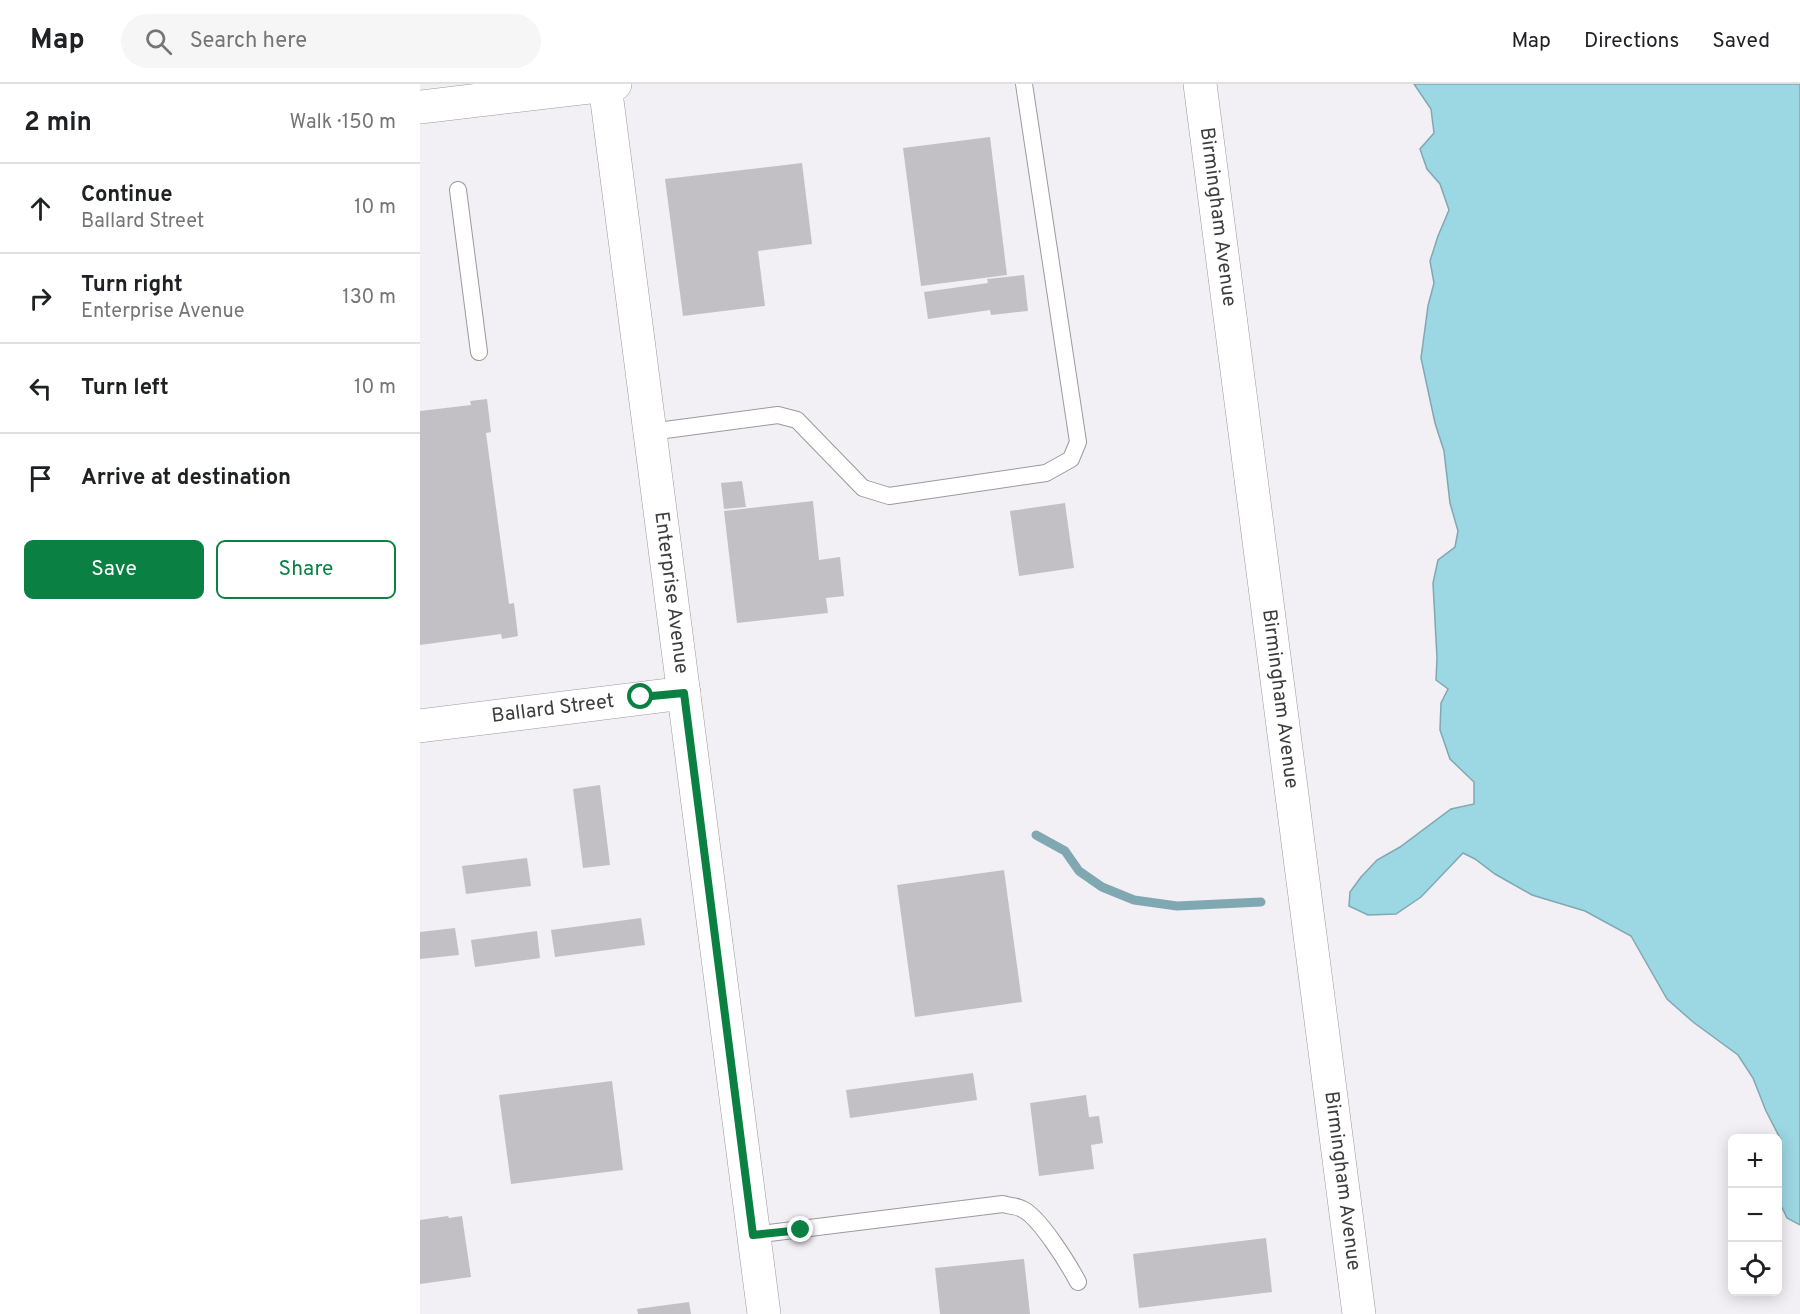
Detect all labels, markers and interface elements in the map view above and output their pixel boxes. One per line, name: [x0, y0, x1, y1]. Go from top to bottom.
search box: [121, 14, 541, 68]
text: Map: [30, 23, 85, 59]
icon: search: [142, 25, 175, 58]
text: Search here: [190, 28, 307, 55]
text: Map: [1511, 28, 1551, 55]
text: Directions: [1584, 28, 1679, 55]
text: Saved: [1712, 28, 1770, 55]
text: 2 min: [24, 107, 92, 140]
text: Walk · 150 m: [290, 110, 396, 136]
street label: Birmingham Avenue: [1193, 126, 1242, 308]
text: Continue: [81, 182, 172, 209]
icon: ahead: [24, 192, 57, 225]
text: 10 m: [354, 195, 396, 221]
text: Ballard Street: [81, 209, 204, 235]
text: Turn right: [81, 272, 183, 299]
icon: right: [24, 282, 57, 315]
text: 130 m: [342, 285, 396, 311]
text: Enterprise Avenue: [81, 299, 245, 325]
icon: left: [24, 372, 57, 405]
text: Turn left: [81, 375, 169, 402]
text: 10 m: [354, 375, 396, 401]
icon: arrive: [24, 462, 57, 495]
text: Arrive at destination: [81, 465, 291, 492]
street label: Enterprise Avenue: [647, 510, 694, 676]
button: Save: [24, 540, 204, 599]
button: Share: [216, 540, 396, 599]
street label: Birmingham Avenue: [1255, 608, 1304, 790]
route start: [627, 683, 653, 709]
street label: Ballard Street: [490, 689, 616, 730]
street label: Birmingham Avenue: [1317, 1090, 1366, 1272]
map controls: [1728, 1134, 1782, 1296]
button: +: [1728, 1134, 1782, 1188]
button: −: [1728, 1188, 1782, 1242]
route end: [787, 1216, 813, 1242]
button: locate: [1728, 1242, 1782, 1296]

